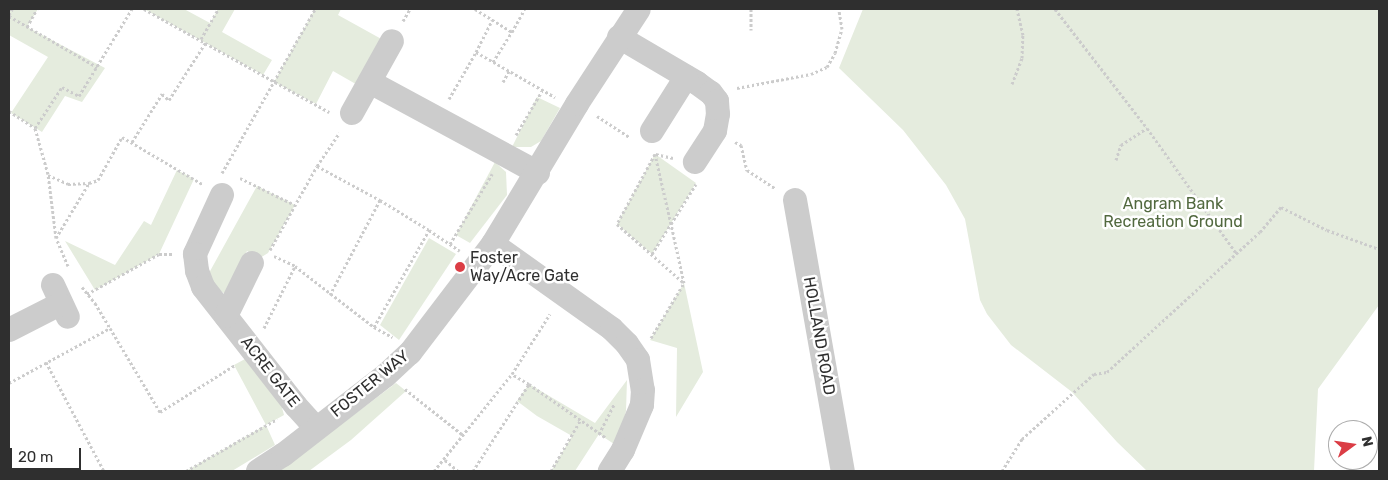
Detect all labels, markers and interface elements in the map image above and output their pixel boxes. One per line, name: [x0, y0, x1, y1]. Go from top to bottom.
park label: Angram Bank Recreation Ground: [1103, 194, 1243, 232]
place label: Foster Way/Acre Gate: [470, 248, 579, 286]
marker: Foster Way/Acre Gate: [454, 261, 466, 273]
street label: HOLLAND ROAD: [799, 275, 839, 397]
street label: ACRE GATE: [236, 333, 304, 411]
street label: FOSTER WAY: [327, 346, 413, 422]
north arrow: [1328, 420, 1378, 470]
text: N: [1358, 435, 1377, 448]
scale bar: [12, 438, 84, 470]
text: 20 m: [18, 448, 53, 466]

